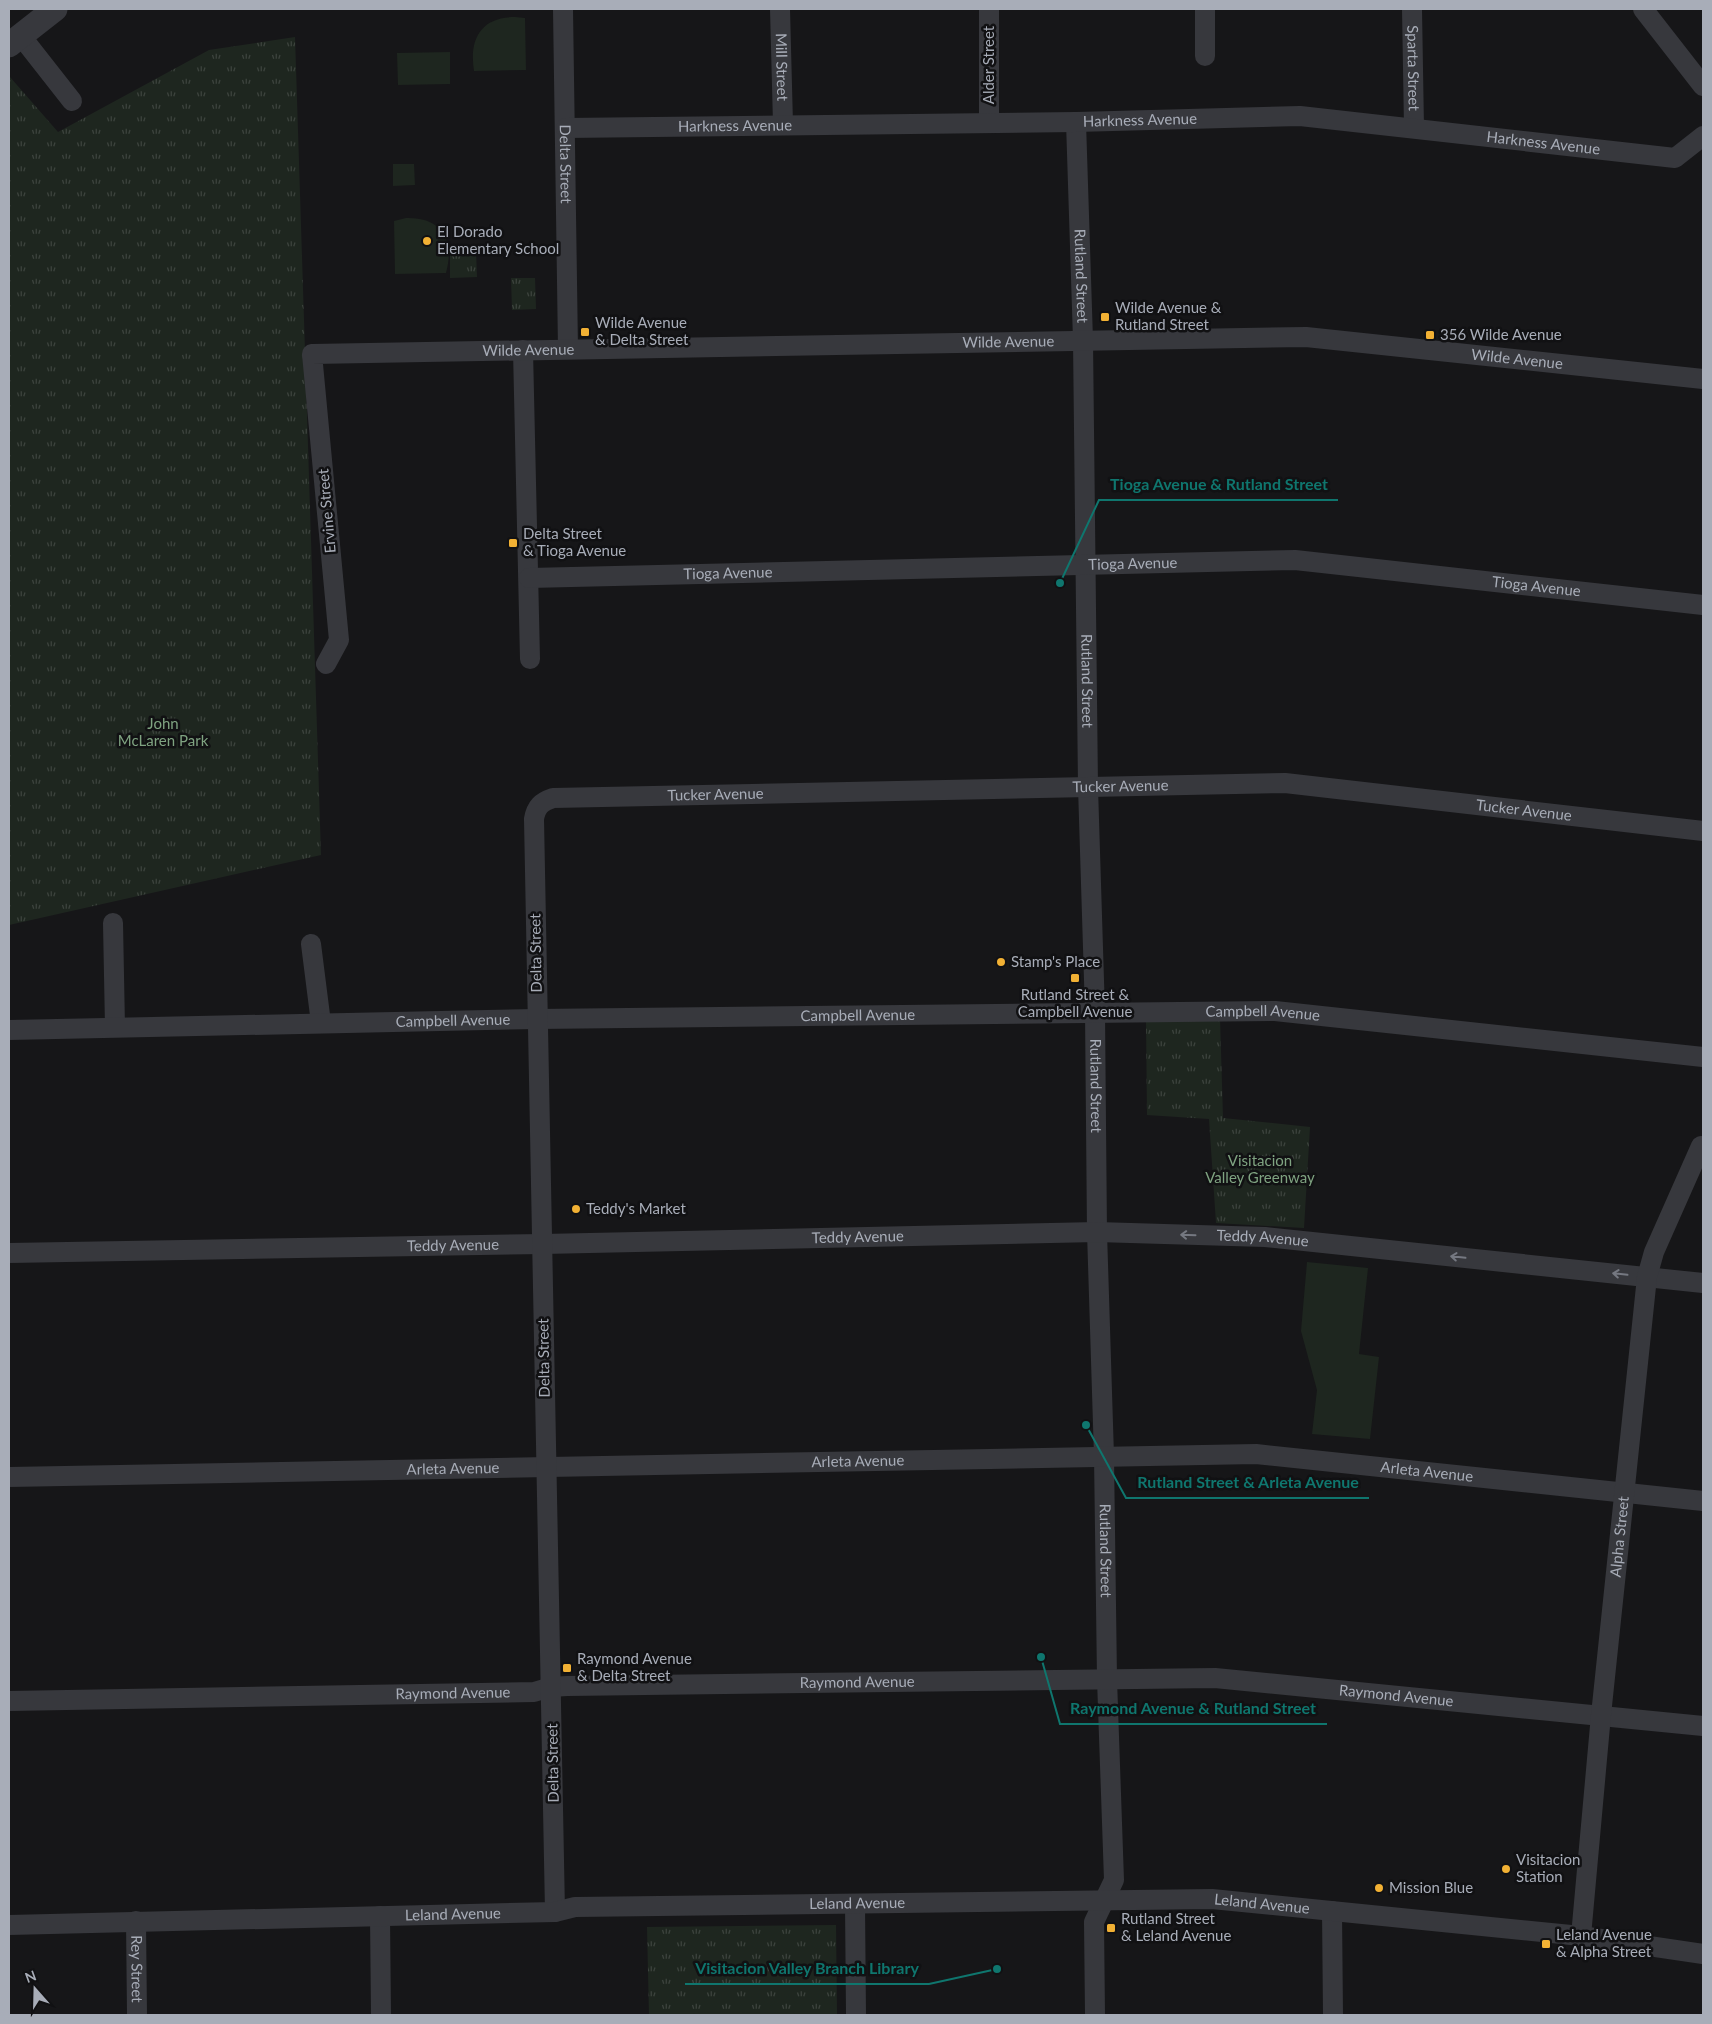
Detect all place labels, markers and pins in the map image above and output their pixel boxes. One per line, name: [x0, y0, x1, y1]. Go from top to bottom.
place label: El Dorado Elementary School: [437, 222, 559, 257]
marker: El Dorado Elementary School: [421, 235, 433, 247]
place label: Wilde Avenue & Rutland Street: [1115, 298, 1222, 333]
marker: Wilde Avenue & Rutland Street: [1099, 311, 1111, 323]
place label: Wilde Avenue & Delta Street: [595, 313, 689, 348]
place label: 356 Wilde Avenue: [1440, 325, 1562, 343]
marker: Wilde Avenue & Delta Street: [579, 326, 591, 338]
marker: 356 Wilde Avenue: [1424, 329, 1436, 341]
callout: Tioga Avenue & Rutland Street: [1099, 469, 1338, 500]
place label: Delta Street & Tioga Avenue: [523, 524, 626, 559]
marker: Delta Street & Tioga Avenue: [507, 537, 519, 549]
place label: Stamp's Place: [1011, 952, 1100, 970]
marker: Stamp's Place: [995, 956, 1007, 968]
marker: Rutland Street & Campbell Avenue: [1069, 972, 1081, 984]
place label: Rutland Street & Campbell Avenue: [1018, 985, 1132, 1020]
place label: Teddy's Market: [586, 1199, 686, 1217]
marker: Teddy's Market: [570, 1203, 582, 1215]
callout: Rutland Street & Arleta Avenue: [1126, 1467, 1369, 1498]
place label: Raymond Avenue & Delta Street: [577, 1649, 692, 1684]
marker: Raymond Avenue & Delta Street: [561, 1662, 573, 1674]
callout: Raymond Avenue & Rutland Street: [1060, 1693, 1327, 1724]
place label: Visitacion Station: [1516, 1850, 1580, 1885]
marker: Visitacion Station: [1500, 1863, 1512, 1875]
place label: Mission Blue: [1389, 1878, 1473, 1896]
marker: Mission Blue: [1373, 1882, 1385, 1894]
place label: Rutland Street & Leland Avenue: [1121, 1909, 1231, 1944]
marker: Rutland Street & Leland Avenue: [1105, 1922, 1117, 1934]
place label: Leland Avenue & Alpha Street: [1556, 1925, 1652, 1960]
marker: Leland Avenue & Alpha Street: [1540, 1938, 1552, 1950]
callout: Visitacion Valley Branch Library: [685, 1953, 929, 1984]

